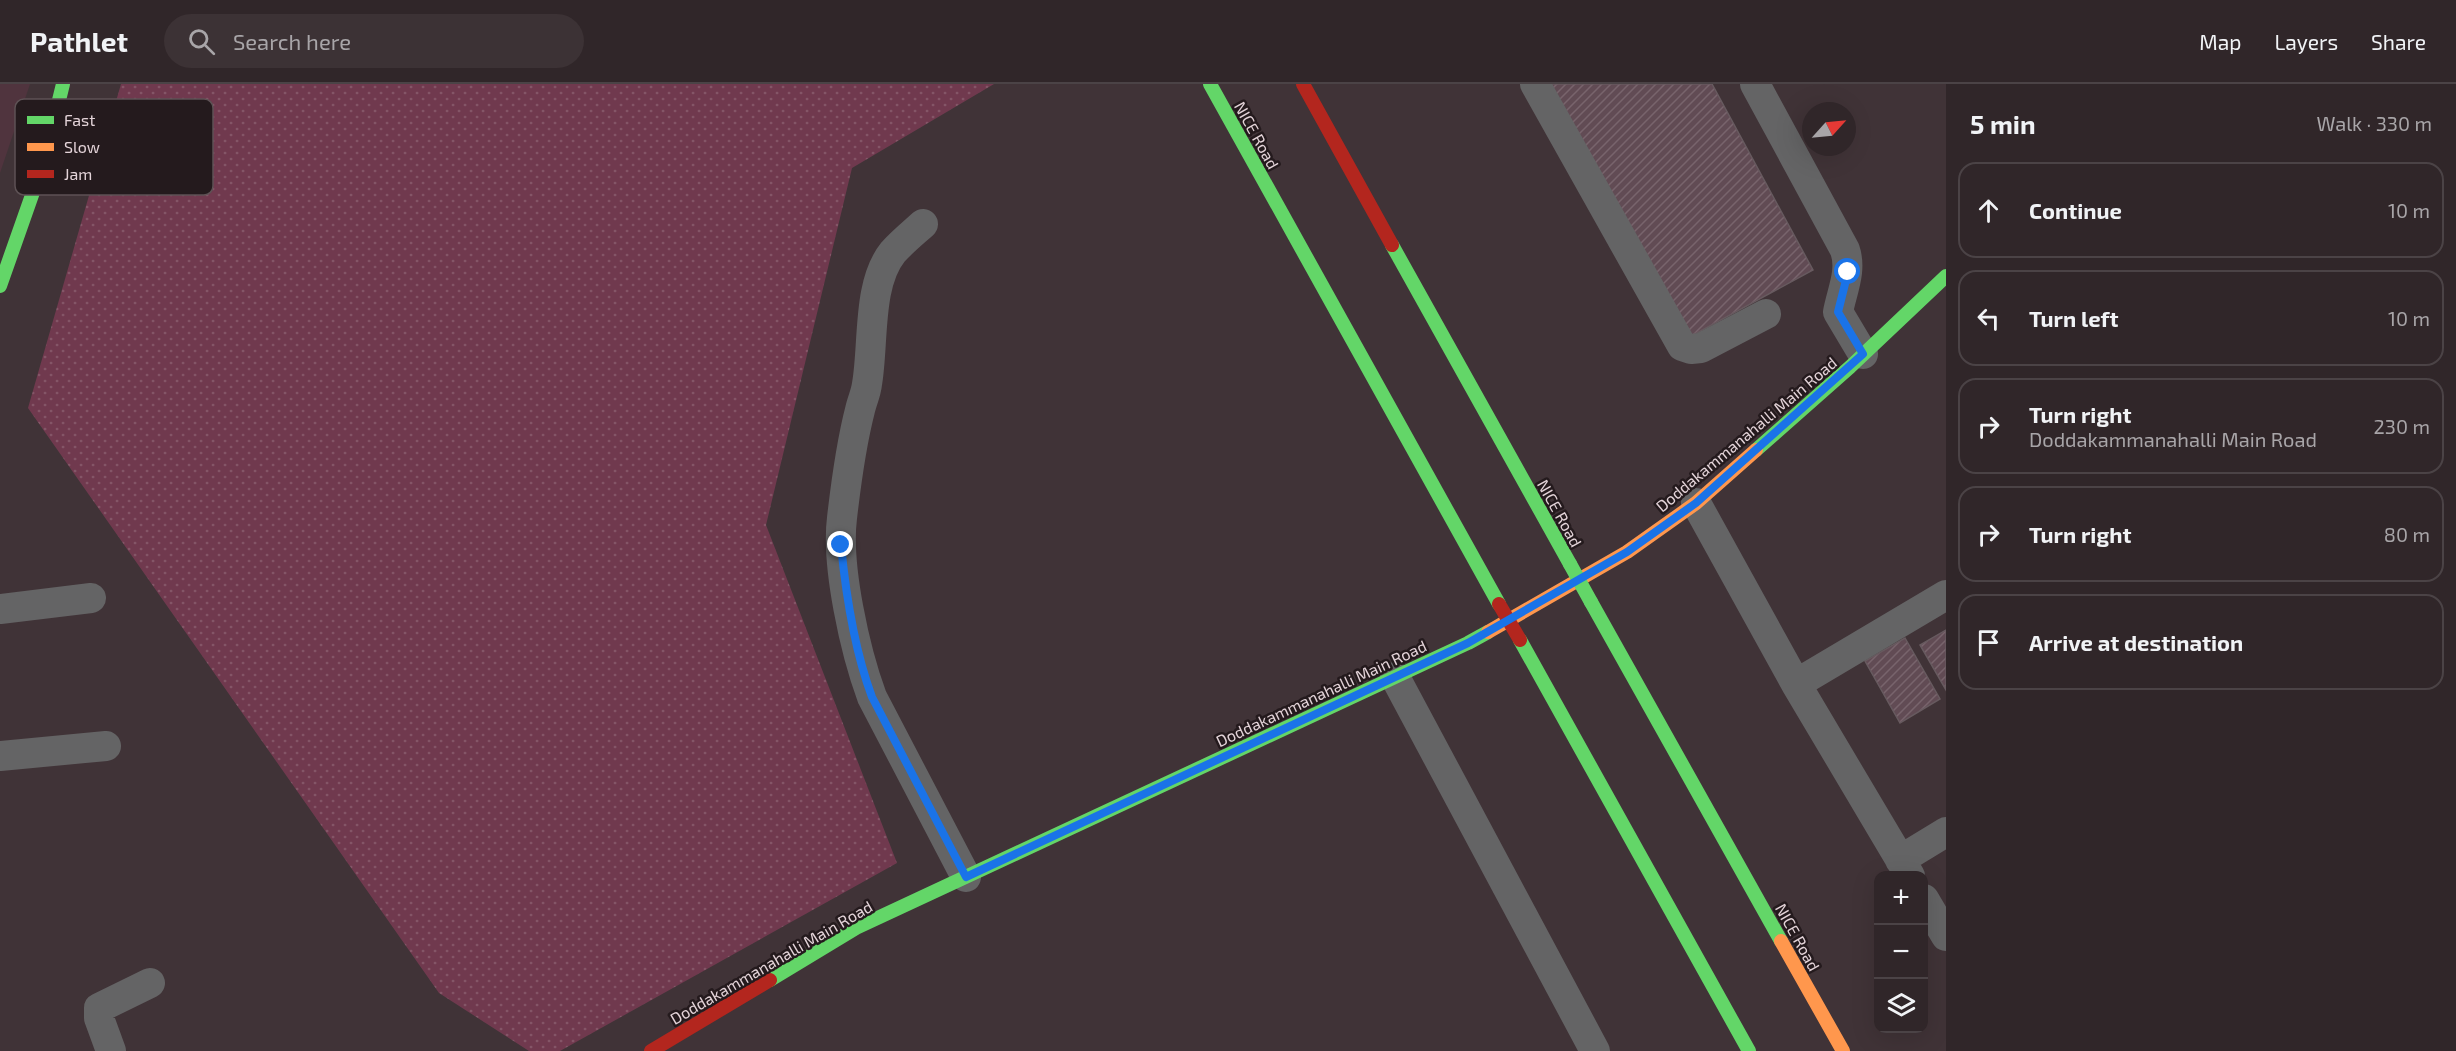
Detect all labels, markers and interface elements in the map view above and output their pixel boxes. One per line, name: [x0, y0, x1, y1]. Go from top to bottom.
search box: [164, 14, 584, 68]
text: Pathlet: [30, 24, 128, 58]
icon: search: [185, 25, 218, 58]
text: Search here: [233, 28, 351, 54]
text: Map: [2199, 29, 2241, 54]
text: Layers: [2274, 29, 2338, 54]
text: Share: [2371, 29, 2426, 54]
street label: NICE Road: [1231, 98, 1283, 172]
legend: [15, 99, 213, 195]
north arrow: [1802, 102, 1856, 156]
text: 5 min: [1970, 108, 2036, 139]
text: Fast: [64, 110, 95, 129]
text: Walk · 330 m: [2316, 111, 2432, 135]
text: Slow: [64, 137, 100, 156]
text: Jam: [64, 164, 92, 183]
icon: ahead: [1972, 194, 2005, 227]
text: Continue: [2029, 197, 2122, 223]
text: 10 m: [2388, 198, 2430, 222]
route start: [1834, 258, 1860, 284]
icon: left: [1972, 302, 2005, 335]
text: Turn left: [2029, 305, 2118, 331]
text: 10 m: [2388, 306, 2430, 330]
street label: Doddakammanahalli Main Road: [1652, 353, 1840, 515]
text: Turn right: [2029, 401, 2131, 427]
icon: right: [1972, 410, 2005, 443]
text: 230 m: [2374, 414, 2430, 438]
text: Doddakammanahalli Main Road: [2029, 427, 2317, 451]
street label: NICE Road: [1534, 476, 1586, 550]
icon: right: [1972, 518, 2005, 551]
text: Turn right: [2029, 521, 2131, 547]
text: 80 m: [2384, 522, 2430, 546]
route end: [827, 531, 853, 557]
icon: arrive: [1972, 626, 2005, 659]
text: Arrive at destination: [2029, 629, 2243, 655]
street label: Doddakammanahalli Main Road: [1213, 636, 1429, 750]
map controls: [1874, 871, 1928, 1033]
button: +: [1874, 871, 1928, 925]
street label: Doddakammanahalli Main Road: [667, 896, 875, 1028]
street label: NICE Road: [1772, 900, 1824, 974]
button: −: [1874, 925, 1928, 979]
button: layers: [1874, 979, 1928, 1033]

